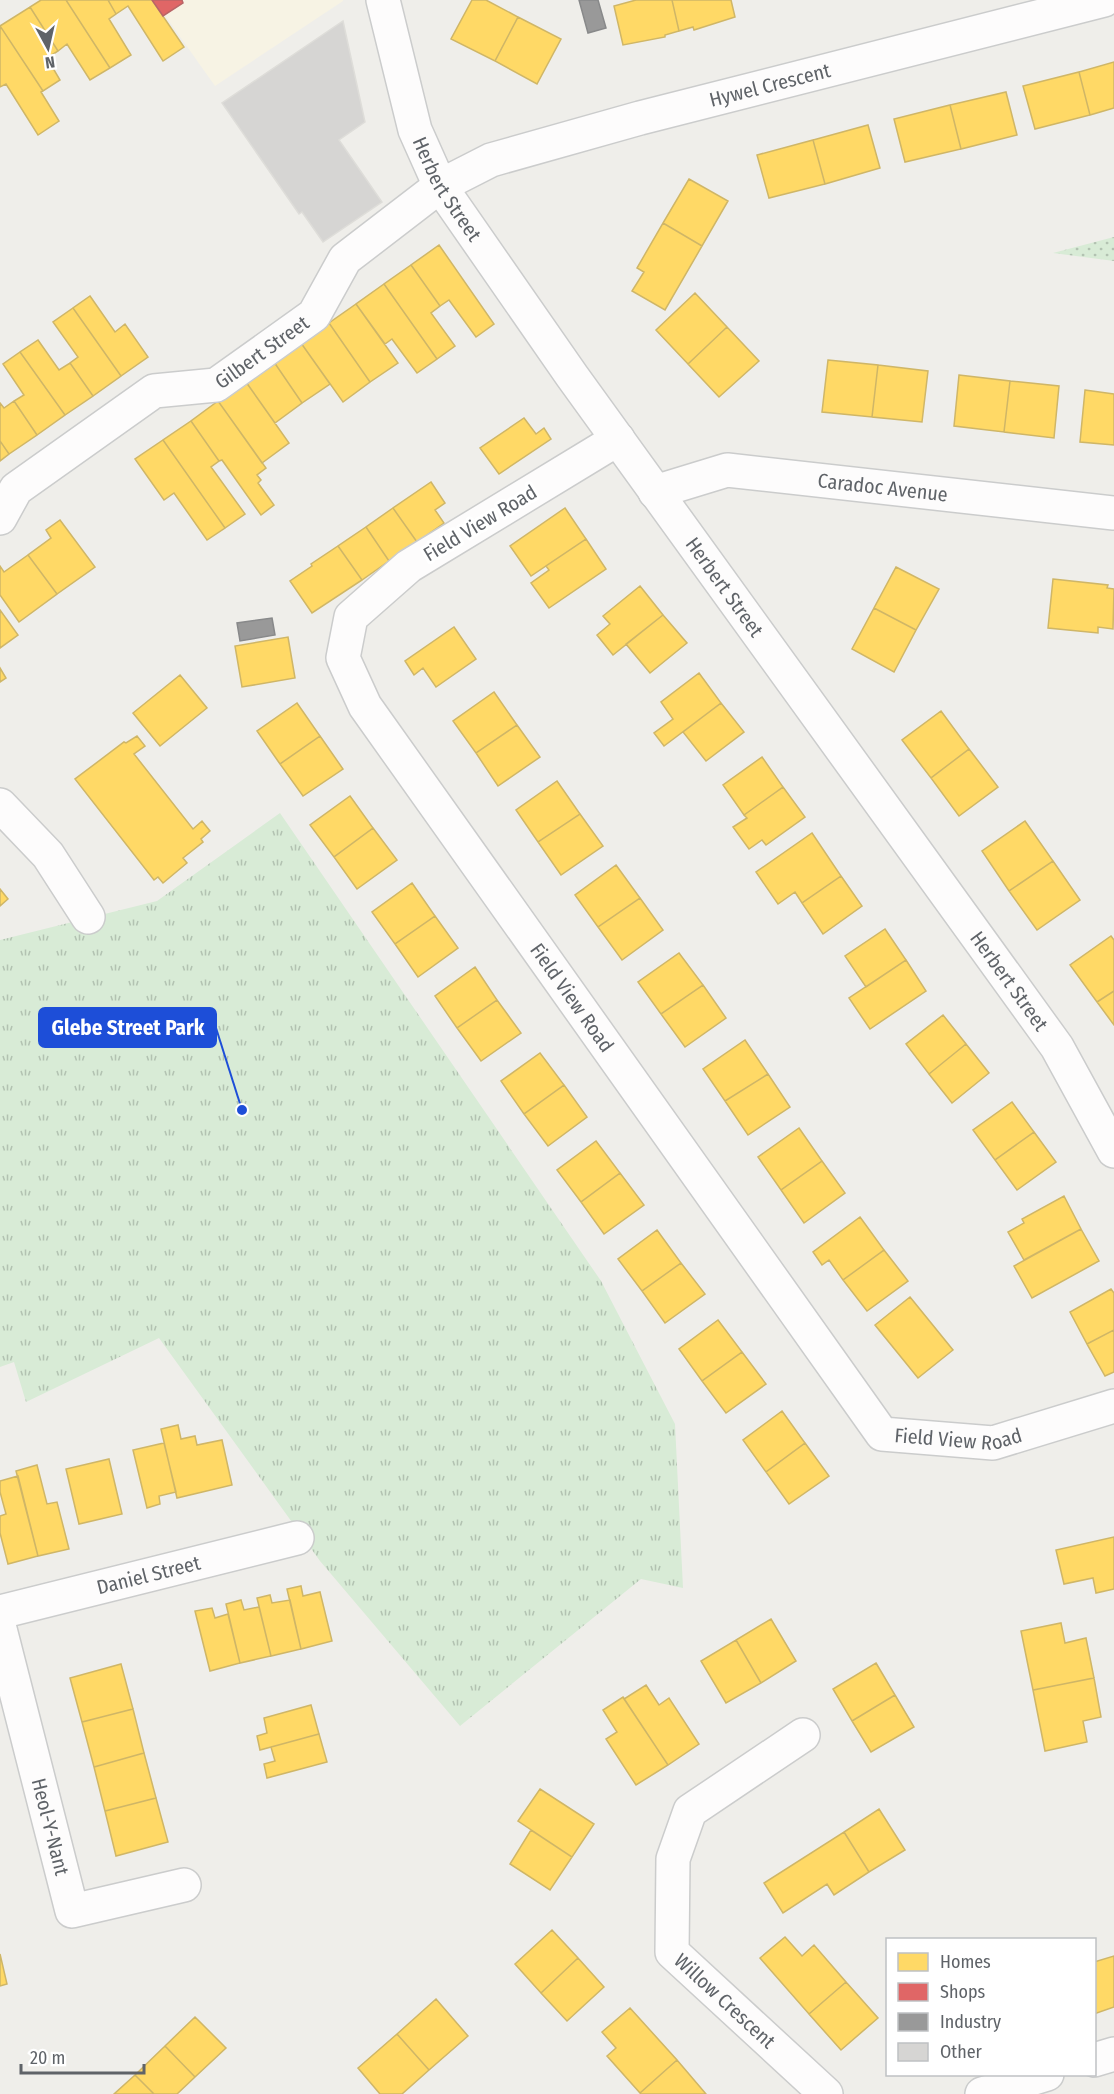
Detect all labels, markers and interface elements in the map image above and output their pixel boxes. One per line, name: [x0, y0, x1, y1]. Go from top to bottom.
north arrow: [18, 18, 78, 78]
text: N: [44, 52, 56, 72]
street label: Hywel Crescent: [707, 58, 833, 112]
street label: Herbert Street: [408, 133, 487, 246]
street label: Gilbert Street: [210, 310, 314, 394]
street label: Caradoc Avenue: [817, 468, 949, 506]
street label: Field View Road: [419, 480, 541, 566]
street label: Herbert Street: [681, 533, 769, 642]
street label: Herbert Street: [965, 927, 1054, 1036]
street label: Field View Road: [525, 938, 619, 1057]
callout: Glebe Street Park: [39, 1008, 216, 1047]
text: Glebe Street Park: [52, 1015, 205, 1041]
street label: Field View Road: [894, 1423, 1025, 1455]
street label: Daniel Street: [94, 1550, 203, 1599]
street label: Heol-Y-Nant: [27, 1776, 74, 1878]
legend: [886, 1938, 1096, 2076]
street label: Willow Crescent: [669, 1948, 781, 2054]
text: Homes: [940, 1951, 991, 1973]
text: Shops: [940, 1981, 985, 2003]
text: Industry: [940, 2011, 1001, 2033]
scale bar: [21, 2037, 144, 2075]
text: Other: [940, 2041, 983, 2063]
text: 20 m: [30, 2047, 65, 2069]

